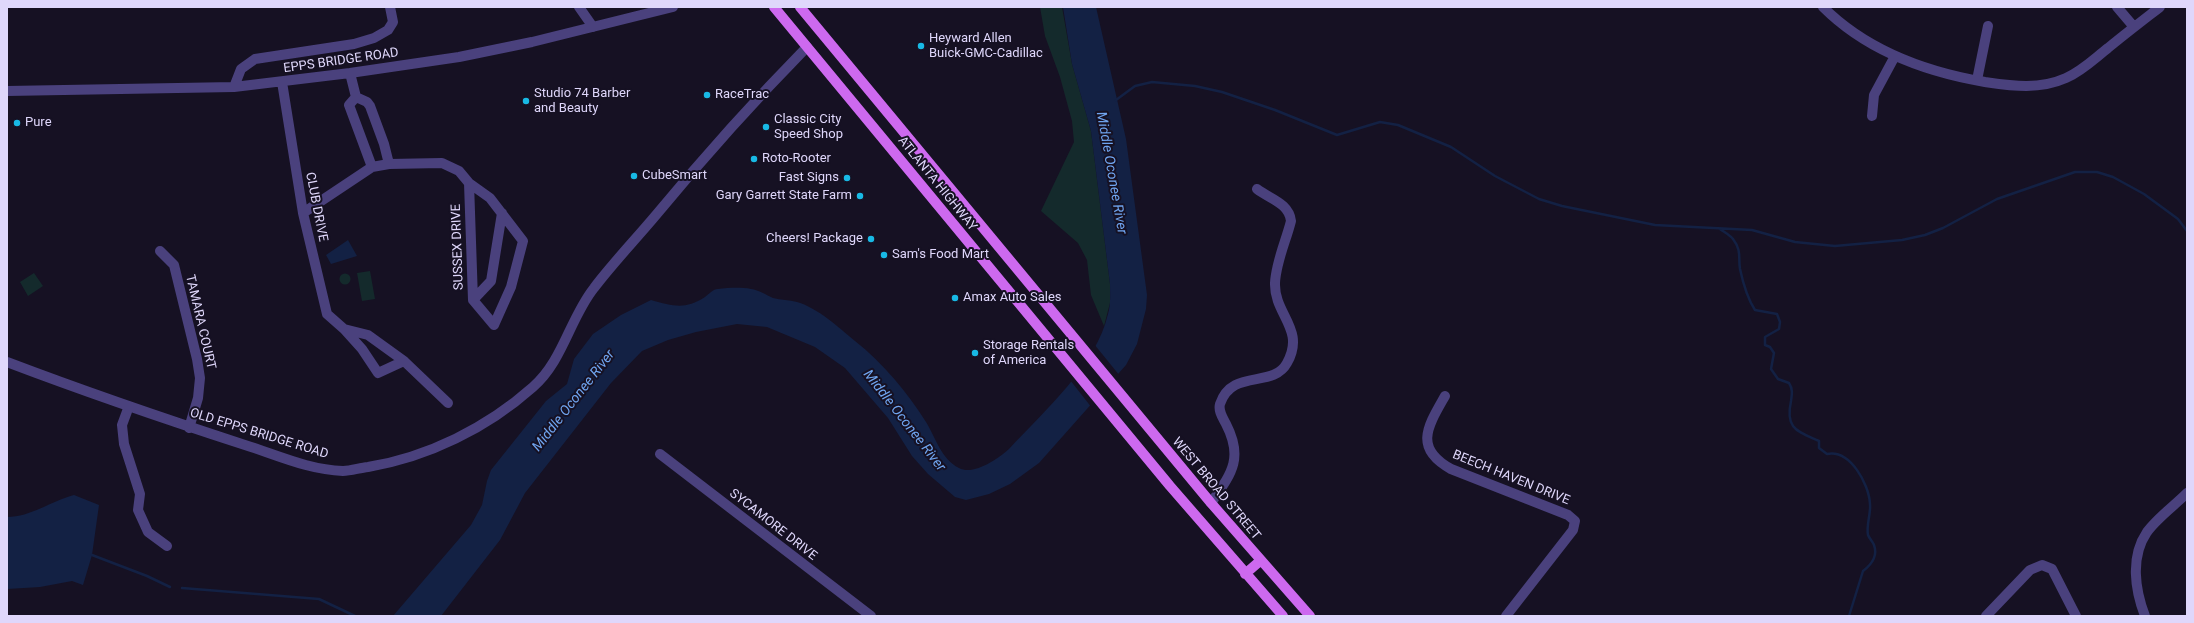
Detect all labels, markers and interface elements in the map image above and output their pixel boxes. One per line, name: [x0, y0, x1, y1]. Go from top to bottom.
place label: Heyward Allen Buick-GMC-Cadillac: [929, 31, 1043, 62]
marker: Heyward Allen Buick-GMC-Cadillac: [916, 41, 926, 51]
street label: EPPS BRIDGE ROAD: [282, 45, 400, 77]
place label: Studio 74 Barber and Beauty: [534, 86, 630, 117]
place label: RaceTrac: [715, 87, 769, 103]
marker: RaceTrac: [702, 90, 712, 100]
marker: Studio 74 Barber and Beauty: [521, 96, 531, 106]
water label: Middle Oconee River: [1092, 111, 1130, 235]
place label: Classic City Speed Shop: [774, 112, 843, 143]
place label: Pure: [25, 115, 52, 131]
marker: Pure: [12, 118, 22, 128]
marker: Classic City Speed Shop: [761, 122, 771, 132]
street label: ATLANTA HIGHWAY: [894, 134, 980, 234]
place label: Roto-Rooter: [762, 151, 831, 167]
marker: Roto-Rooter: [749, 154, 759, 164]
place label: CubeSmart: [642, 168, 707, 184]
place label: Fast Signs: [779, 170, 839, 186]
street label: CLUB DRIVE: [302, 171, 330, 243]
marker: CubeSmart: [629, 171, 639, 181]
marker: Fast Signs: [842, 173, 852, 183]
place label: Gary Garrett State Farm: [716, 188, 852, 204]
marker: Gary Garrett State Farm: [855, 191, 865, 201]
street label: SUSSEX DRIVE: [449, 204, 467, 290]
place label: Cheers! Package: [766, 231, 863, 247]
marker: Cheers! Package: [866, 234, 876, 244]
place label: Sam's Food Mart: [892, 247, 989, 263]
marker: Sam's Food Mart: [879, 250, 889, 260]
street label: TAMARA COURT: [182, 273, 218, 371]
place label: Amax Auto Sales: [963, 290, 1062, 306]
marker: Amax Auto Sales: [950, 293, 960, 303]
place label: Storage Rentals of America: [983, 338, 1074, 369]
water label: Middle Oconee River: [529, 347, 619, 455]
marker: Storage Rentals of America: [970, 348, 980, 358]
water label: Middle Oconee River: [859, 367, 949, 475]
street label: OLD EPPS BRIDGE ROAD: [188, 406, 330, 462]
street label: WEST BROAD STREET: [1169, 435, 1263, 543]
street label: BEECH HAVEN DRIVE: [1450, 447, 1572, 509]
street label: SYCAMORE DRIVE: [726, 486, 820, 564]

